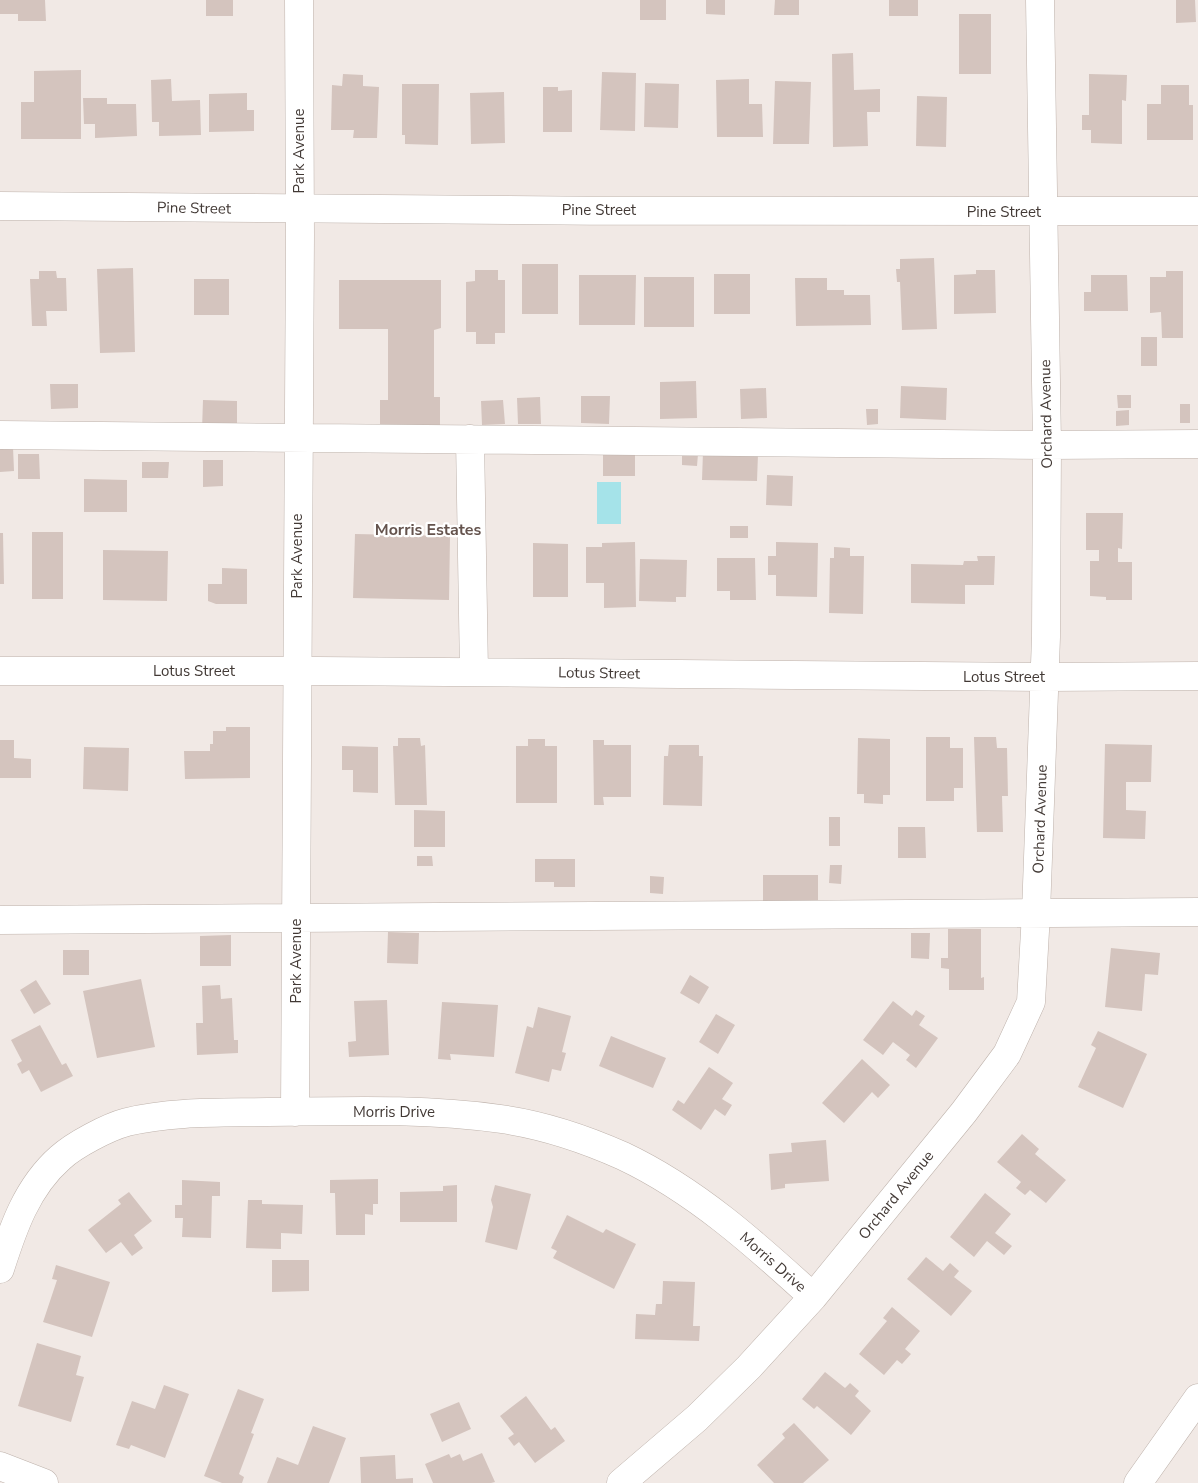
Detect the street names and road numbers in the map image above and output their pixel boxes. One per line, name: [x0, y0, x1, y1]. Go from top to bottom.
street label: Park Avenue: [289, 109, 309, 193]
street label: Pine Street: [157, 197, 232, 219]
street label: Pine Street: [562, 200, 637, 220]
street label: Pine Street: [967, 202, 1042, 222]
street label: Orchard Avenue: [1035, 359, 1057, 469]
street label: Park Avenue: [287, 514, 307, 598]
street label: Lotus Street: [153, 661, 236, 681]
street label: Lotus Street: [558, 662, 641, 684]
street label: Lotus Street: [963, 667, 1046, 687]
street label: Orchard Avenue: [1028, 764, 1052, 874]
street label: Park Avenue: [286, 919, 306, 1003]
street label: Morris Drive: [353, 1102, 435, 1122]
street label: Orchard Avenue: [854, 1146, 938, 1244]
street label: Morris Drive: [735, 1228, 811, 1296]

